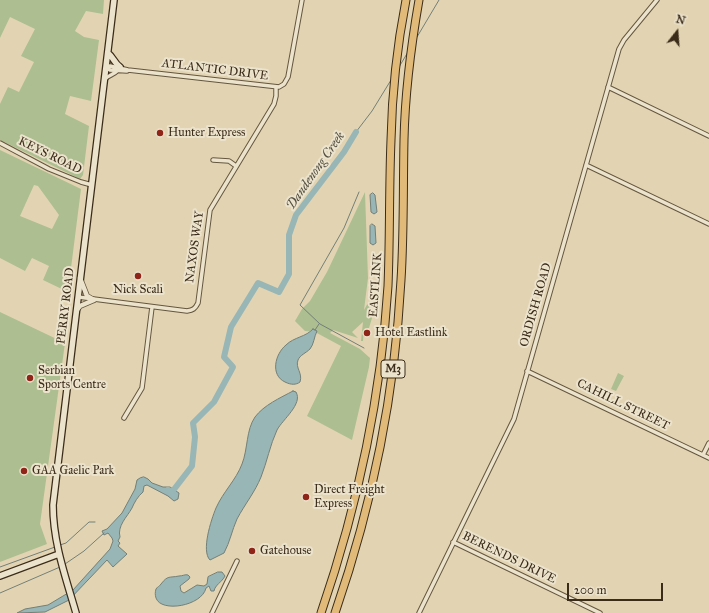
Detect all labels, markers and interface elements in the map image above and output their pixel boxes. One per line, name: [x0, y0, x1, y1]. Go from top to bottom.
north arrow: [657, 12, 697, 52]
text: N: [674, 12, 687, 28]
street label: ATLANTIC DRIVE: [161, 56, 269, 84]
place label: Hunter Express: [168, 126, 245, 140]
marker: Hunter Express: [155, 128, 165, 138]
water label: Dandenong Creek: [283, 129, 349, 213]
street label: KEYS ROAD: [16, 134, 84, 178]
street label: NAXOS WAY: [183, 210, 207, 284]
street label: EASTLINK: [367, 252, 385, 318]
street label: ORDISH ROAD: [517, 261, 555, 349]
street label: PERRY ROAD: [54, 267, 78, 345]
marker: Nick Scali: [133, 271, 143, 281]
place label: Nick Scali: [113, 283, 163, 297]
place label: Hotel Eastlink: [375, 326, 447, 340]
marker: Hotel Eastlink: [362, 328, 372, 338]
road number: M3: [381, 360, 405, 378]
place label: Serbian Sports Centre: [38, 364, 106, 392]
marker: Serbian Sports Centre: [25, 373, 35, 383]
street label: CAHILL STREET: [574, 376, 672, 434]
place label: GAA Gaelic Park: [32, 464, 114, 478]
marker: GAA Gaelic Park: [19, 466, 29, 476]
place label: Direct Freight Express: [314, 483, 385, 511]
marker: Direct Freight Express: [301, 492, 311, 502]
street label: BERENDS DRIVE: [460, 529, 558, 587]
place label: Gatehouse: [260, 544, 312, 558]
marker: Gatehouse: [247, 546, 257, 556]
scale bar: [569, 575, 665, 601]
text: 200 m: [574, 583, 607, 597]

